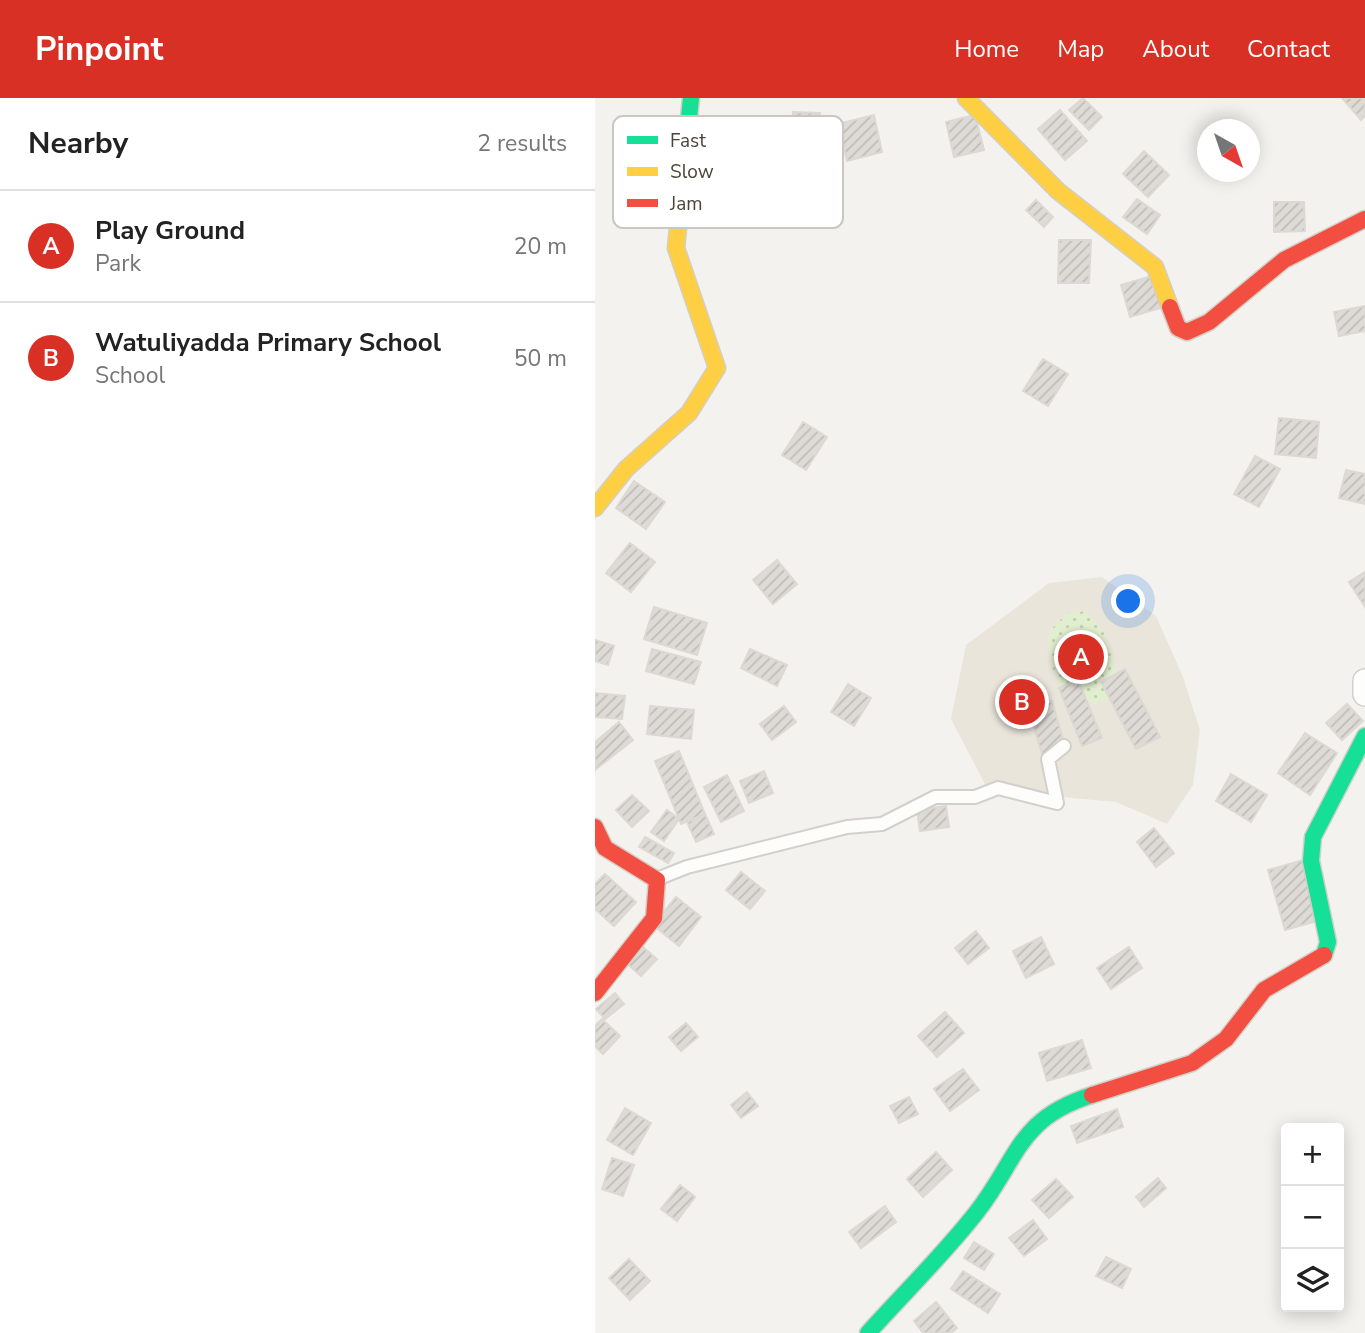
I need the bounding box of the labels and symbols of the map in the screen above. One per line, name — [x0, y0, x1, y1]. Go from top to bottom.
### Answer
legend — [613, 116, 843, 228]
north arrow — [1197, 119, 1260, 182]
text: Fast — [670, 128, 706, 154]
text: Slow — [670, 159, 714, 185]
text: Jam — [669, 191, 703, 217]
your location — [1111, 584, 1145, 618]
pin: A — [1058, 631, 1104, 683]
pin: B — [999, 676, 1045, 728]

